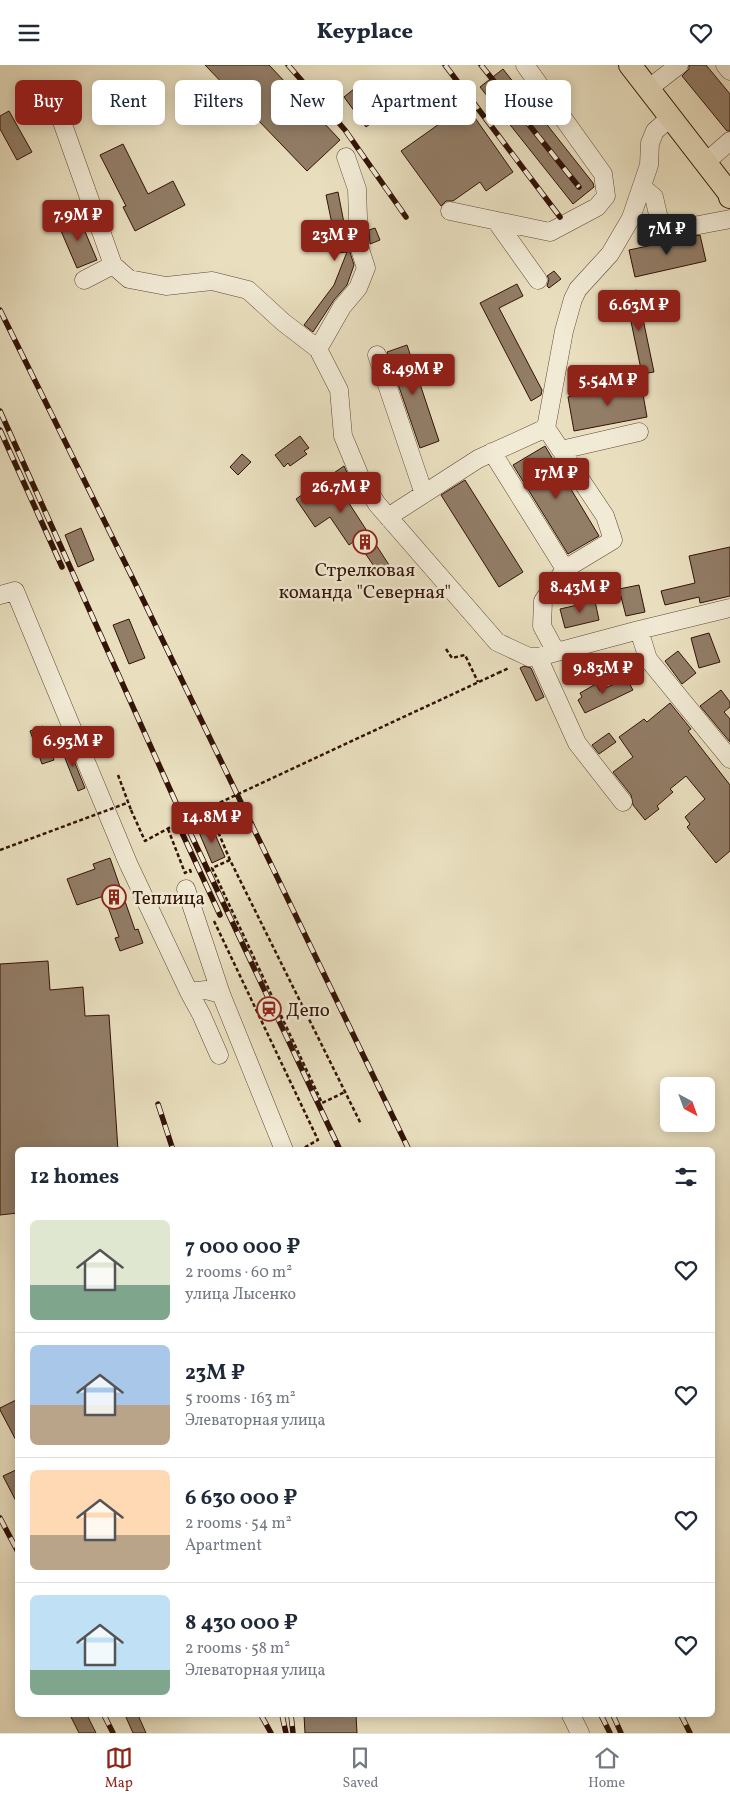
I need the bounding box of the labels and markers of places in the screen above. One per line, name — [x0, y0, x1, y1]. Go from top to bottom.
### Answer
pin: 7.9M ₽ — [37, 199, 119, 242]
pin: 7M ₽ — [637, 213, 697, 256]
pin: 23M ₽ — [300, 219, 370, 262]
pin: 6.63M ₽ — [593, 289, 685, 332]
pin: 8.49M ₽ — [367, 353, 459, 396]
pin: 5.54M ₽ — [562, 365, 654, 407]
pin: 17M ₽ — [521, 457, 591, 500]
pin: 26.7M ₽ — [295, 471, 387, 514]
building icon: Стрелковая команда "Северная" — [352, 529, 378, 555]
place label: Стрелковая команда "Северная" — [279, 558, 451, 606]
pin: 8.43M ₽ — [534, 571, 626, 614]
pin: 9.83M ₽ — [557, 653, 649, 695]
pin: 6.93M ₽ — [27, 725, 119, 768]
pin: 14.8M ₽ — [166, 801, 258, 844]
building icon: Теплица — [101, 884, 127, 910]
place label: Теплица — [132, 886, 205, 912]
station icon: Депо — [256, 996, 282, 1022]
place label: Депо — [286, 998, 330, 1024]

